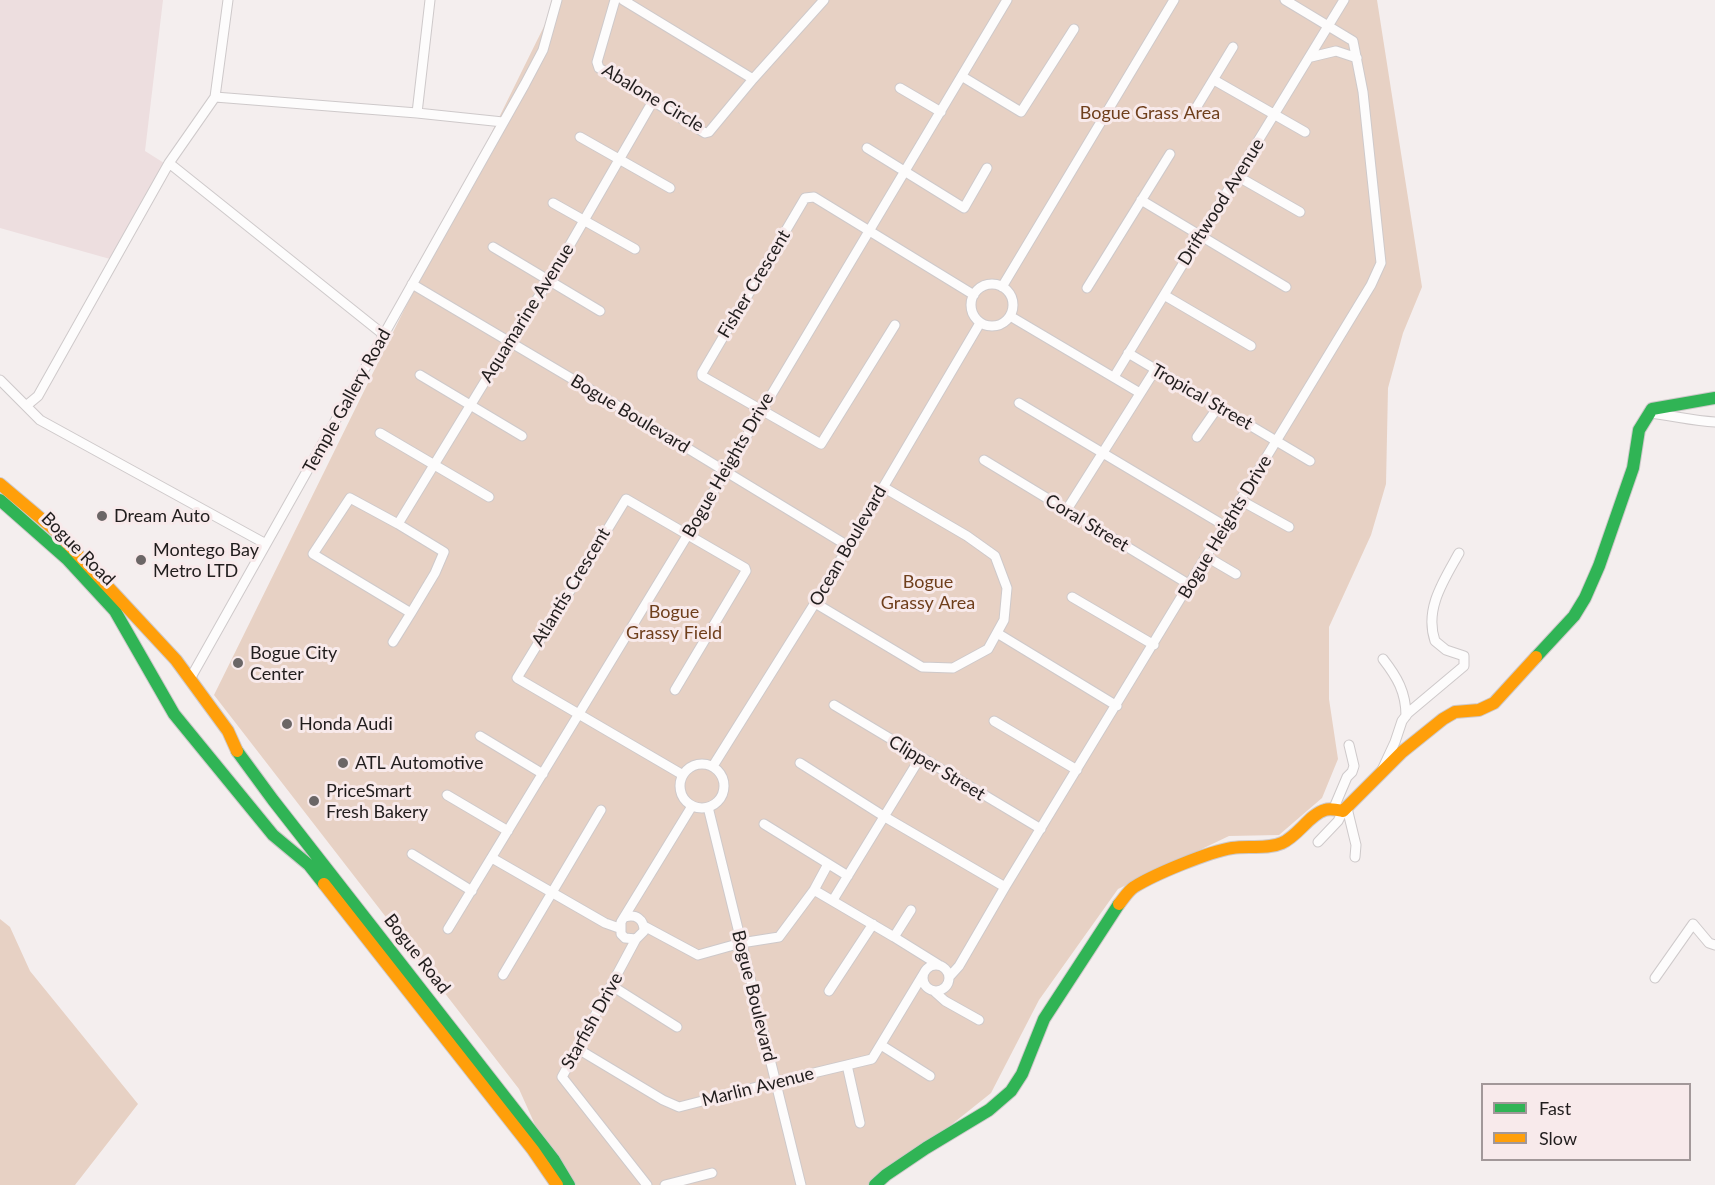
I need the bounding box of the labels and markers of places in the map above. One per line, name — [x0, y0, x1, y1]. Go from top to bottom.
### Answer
place label: Dream Auto — [114, 505, 210, 527]
marker: Dream Auto — [95, 509, 109, 523]
place label: Montego Bay Metro LTD — [153, 539, 259, 582]
marker: Montego Bay Metro LTD — [134, 553, 148, 567]
place label: Bogue City Center — [250, 642, 337, 684]
marker: Bogue City Center — [231, 656, 245, 670]
place label: Honda Audi — [299, 713, 393, 735]
marker: Honda Audi — [280, 717, 294, 731]
place label: ATL Automotive — [355, 752, 483, 774]
marker: ATL Automotive — [336, 756, 350, 770]
place label: PriceSmart Fresh Bakery — [326, 780, 428, 822]
marker: PriceSmart Fresh Bakery — [307, 794, 321, 808]

